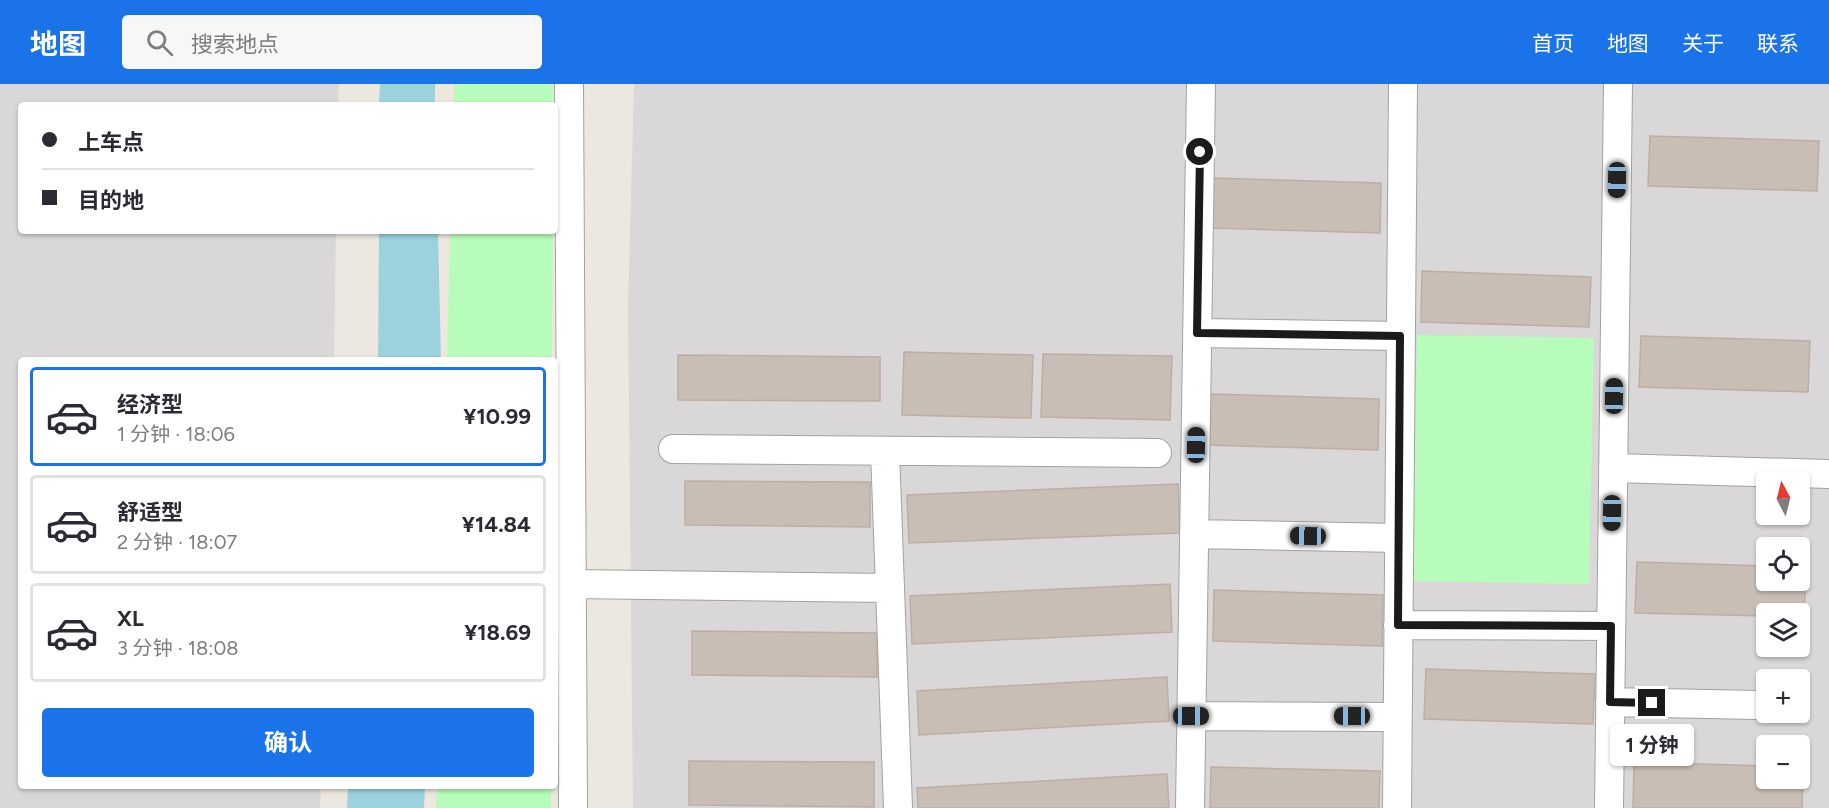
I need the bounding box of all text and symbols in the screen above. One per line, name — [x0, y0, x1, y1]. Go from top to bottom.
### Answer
search box — [122, 15, 542, 69]
icon: search — [143, 26, 176, 59]
text: 地图 — [30, 27, 86, 61]
text: 搜索地点 — [191, 31, 279, 58]
text: 首页 — [1532, 31, 1574, 56]
text: 地图 — [1607, 31, 1649, 56]
text: 关于 — [1682, 31, 1724, 56]
text: 联系 — [1757, 31, 1799, 56]
text: 上车点 — [78, 129, 144, 156]
route start — [1186, 138, 1213, 165]
car — [1608, 162, 1626, 198]
text: 目的地 — [78, 187, 144, 214]
car — [1605, 378, 1623, 414]
icon: car — [45, 390, 99, 444]
text: 经济型 — [117, 391, 183, 418]
text: ¥10.99 — [463, 403, 531, 430]
text: 1 分钟 · 18:06 — [117, 422, 235, 446]
car — [1187, 427, 1205, 463]
north arrow — [1756, 471, 1810, 525]
map controls — [1756, 471, 1810, 789]
car — [1603, 495, 1621, 531]
icon: car — [45, 498, 99, 552]
text: 舒适型 — [117, 499, 183, 526]
text: ¥14.84 — [462, 511, 531, 538]
car — [1290, 527, 1326, 545]
text: 2 分钟 · 18:07 — [117, 530, 237, 554]
button: locate — [1756, 537, 1810, 591]
button: layers — [1756, 603, 1810, 657]
text: XL — [117, 605, 144, 632]
icon: car — [45, 606, 99, 660]
text: ¥18.69 — [464, 619, 531, 646]
text: 3 分钟 · 18:08 — [117, 636, 238, 660]
button: + — [1756, 669, 1810, 723]
route end — [1638, 689, 1665, 716]
car — [1173, 707, 1209, 725]
car — [1334, 707, 1370, 725]
button: 确认 — [42, 708, 534, 777]
callout: 1 分钟 — [1610, 724, 1694, 766]
text: 1 分钟 — [1625, 733, 1679, 757]
button: − — [1756, 735, 1810, 789]

